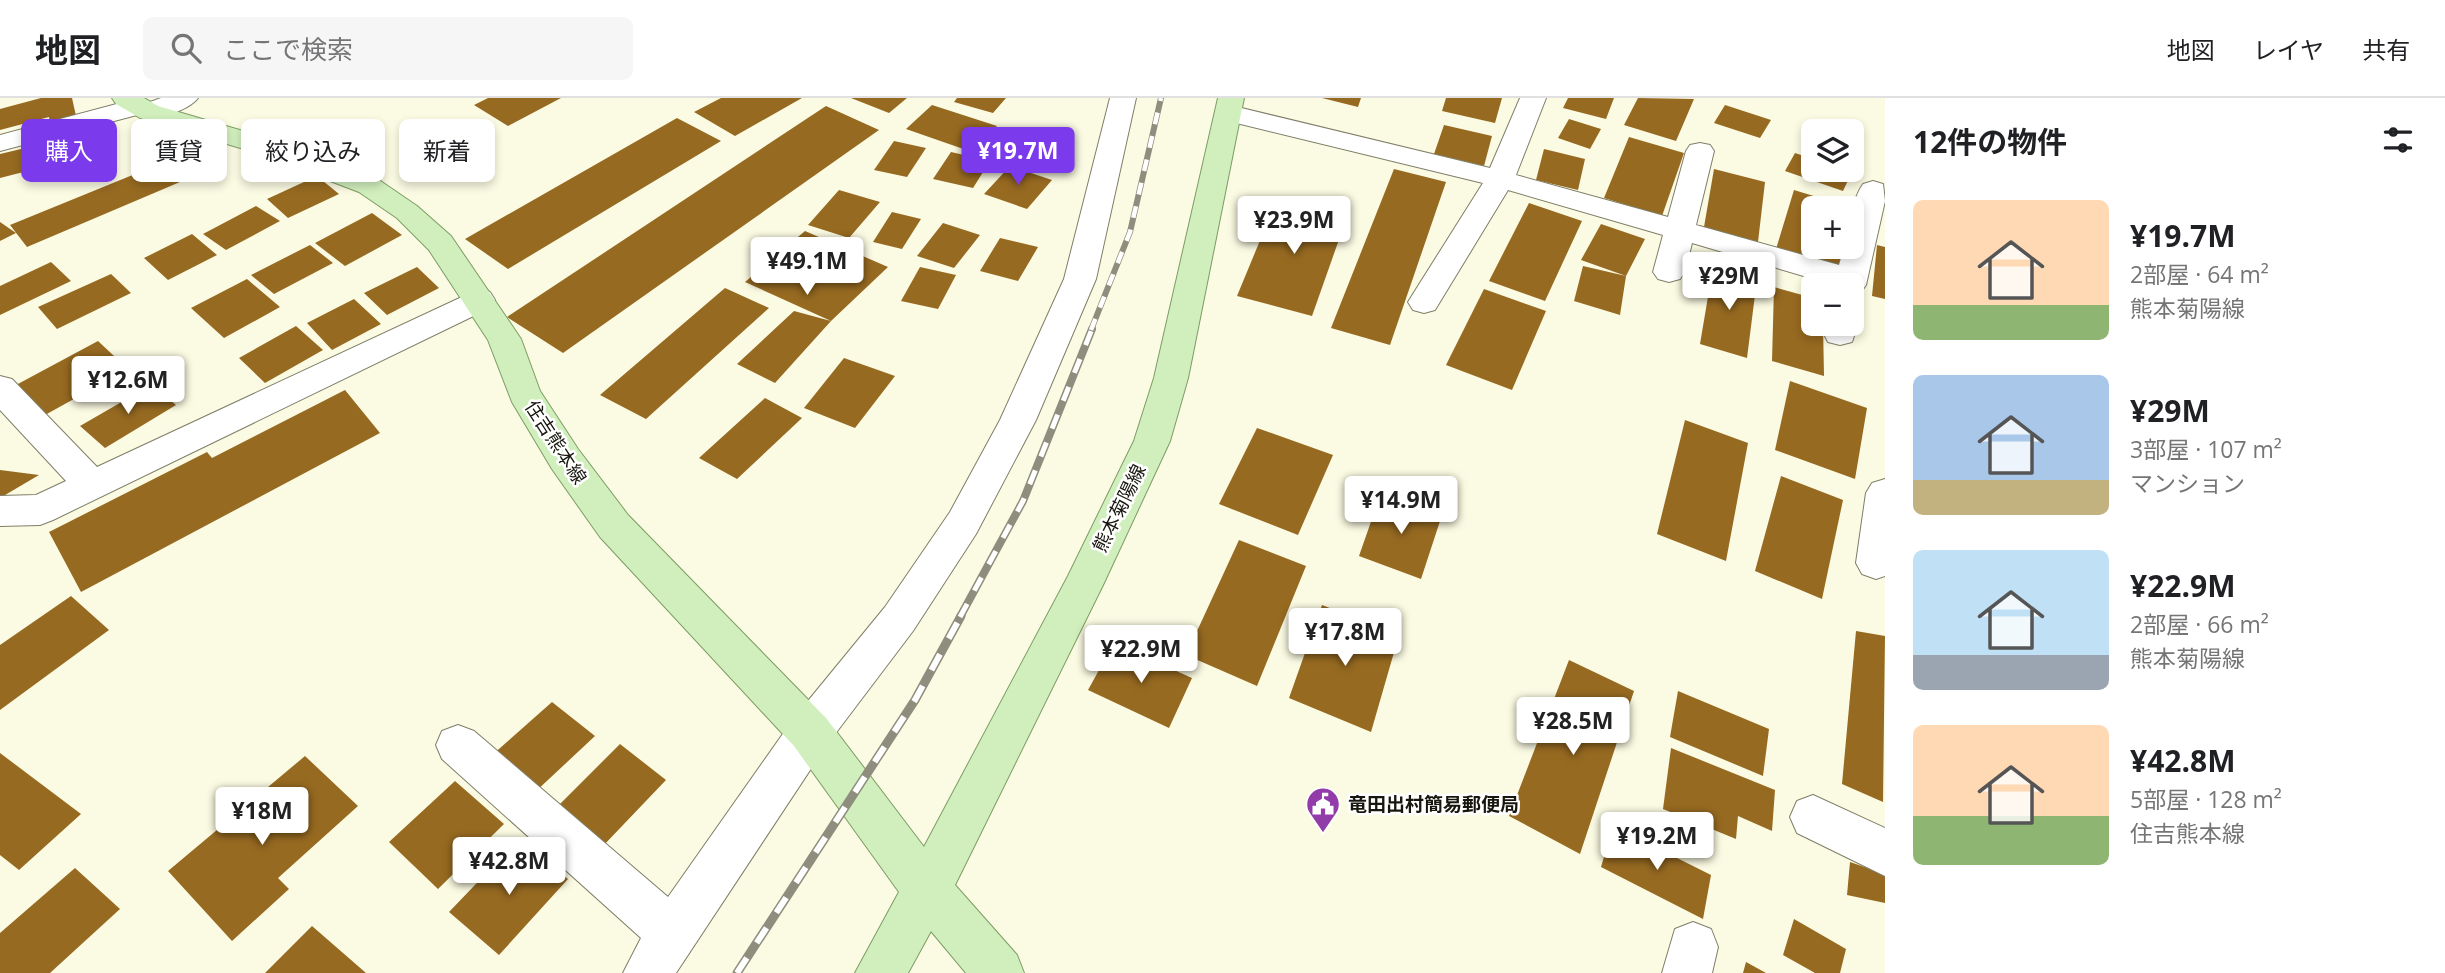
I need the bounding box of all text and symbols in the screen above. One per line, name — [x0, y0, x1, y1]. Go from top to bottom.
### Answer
search box — [143, 17, 633, 80]
text: 地図 — [35, 27, 101, 72]
icon: search — [167, 29, 205, 67]
text: ここで検索 — [223, 31, 353, 67]
text: 地図 — [2167, 33, 2215, 66]
text: レイヤ — [2253, 33, 2324, 66]
text: 共有 — [2362, 33, 2410, 66]
chip: 購入 — [21, 119, 117, 182]
chip: 賃貸 — [131, 119, 227, 182]
chip: 絞り込み — [241, 119, 385, 182]
chip: 新着 — [399, 119, 495, 182]
map controls — [1801, 119, 1864, 336]
button: layers — [1801, 119, 1864, 182]
text: 12件の物件 — [1913, 121, 2067, 162]
icon: filters — [2379, 121, 2417, 159]
pin: ¥19.7M — [961, 127, 1075, 187]
text: ¥19.7M — [978, 134, 1058, 166]
button: + — [1801, 196, 1864, 259]
pin: ¥23.9M — [1237, 197, 1351, 256]
text: ¥23.9M — [1254, 203, 1334, 235]
text: ¥19.7M — [2130, 215, 2235, 256]
icon: home — [1969, 228, 2053, 312]
pin: ¥49.1M — [750, 238, 864, 297]
text: ¥49.1M — [767, 244, 847, 276]
pin: ¥29M — [1688, 252, 1770, 312]
text: 2部屋 · 64 m² — [2130, 258, 2269, 290]
text: ¥29M — [1698, 259, 1760, 291]
button: − — [1801, 273, 1864, 336]
text: 熊本菊陽線 — [2130, 292, 2245, 324]
pin: ¥12.6M — [71, 356, 185, 416]
text: ¥12.6M — [88, 363, 168, 395]
text: ¥29M — [2130, 390, 2210, 431]
street label: 住吉熊本線 — [519, 395, 593, 489]
icon: home — [1969, 403, 2053, 487]
text: 3部屋 · 107 m² — [2130, 433, 2282, 465]
street label: 熊本菊陽線 — [1086, 460, 1152, 556]
text: マンション — [2130, 467, 2245, 499]
pin: ¥14.9M — [1344, 476, 1458, 536]
text: ¥14.9M — [1361, 483, 1441, 515]
text: ¥22.9M — [2130, 565, 2235, 606]
icon: home — [1969, 578, 2053, 662]
pin: ¥17.8M — [1288, 608, 1402, 668]
text: 2部屋 · 66 m² — [2130, 608, 2269, 640]
text: ¥17.8M — [1305, 615, 1385, 647]
pin: ¥22.9M — [1084, 626, 1198, 685]
text: ¥22.9M — [1101, 632, 1181, 664]
text: 熊本菊陽線 — [2130, 642, 2245, 674]
pin: ¥28.5M — [1516, 698, 1630, 757]
text: ¥28.5M — [1533, 704, 1613, 736]
text: ¥42.8M — [2130, 740, 2235, 781]
icon: home — [1969, 753, 2053, 837]
text: 5部屋 · 128 m² — [2130, 783, 2282, 815]
public building icon: 竜田出村簡易郵便局 — [1304, 785, 1342, 834]
pin: ¥18M — [221, 788, 303, 847]
place label: 竜田出村簡易郵便局 — [1348, 791, 1519, 817]
text: ¥18M — [231, 794, 293, 826]
pin: ¥19.2M — [1600, 812, 1714, 872]
text: 住吉熊本線 — [2130, 817, 2245, 849]
text: ¥19.2M — [1617, 819, 1697, 851]
pin: ¥42.8M — [452, 838, 566, 897]
text: ¥42.8M — [469, 844, 549, 876]

